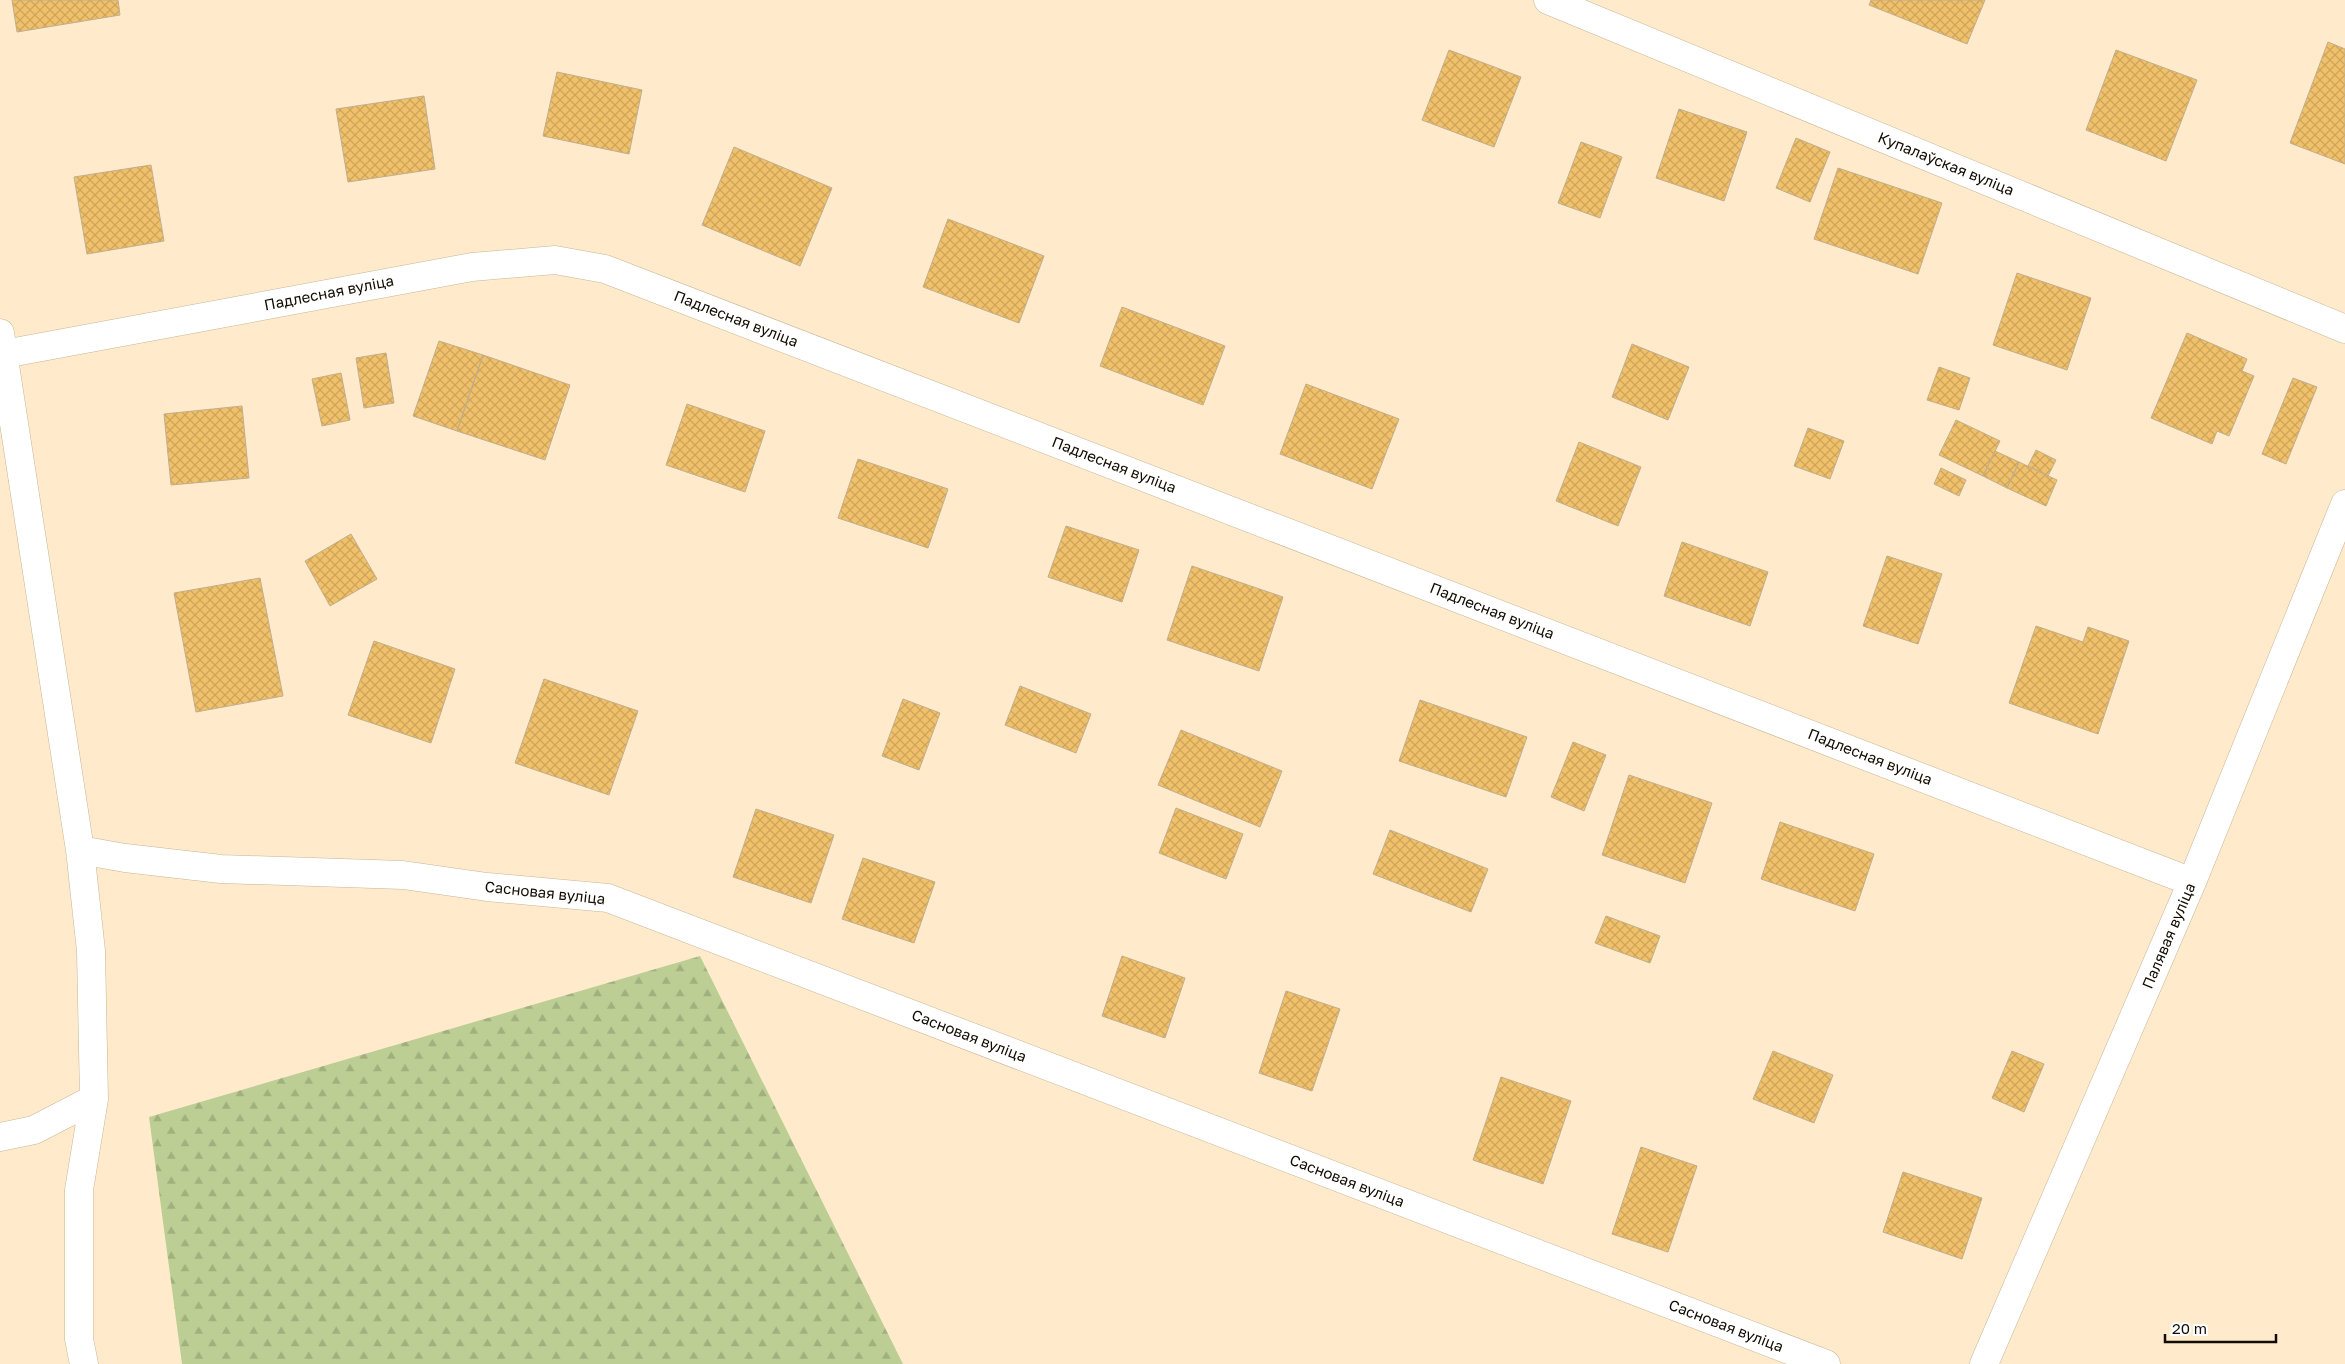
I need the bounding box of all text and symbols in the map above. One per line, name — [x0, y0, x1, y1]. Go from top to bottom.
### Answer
street label: Купалаўская вуліца — [1876, 128, 2017, 199]
street label: Падлесная вуліца — [262, 271, 395, 313]
street label: Падлесная вуліца — [672, 286, 801, 350]
street label: Падлесная вуліца — [1050, 432, 1179, 496]
street label: Падлесная вуліца — [1428, 578, 1557, 642]
street label: Падлесная вуліца — [1806, 724, 1935, 788]
street label: Сасновая вуліца — [484, 877, 606, 907]
street label: Палявая вуліца — [2138, 880, 2198, 991]
street label: Сасновая вуліца — [910, 1005, 1029, 1065]
street label: Сасновая вуліца — [1288, 1150, 1407, 1210]
street label: Сасновая вуліца — [1667, 1295, 1786, 1355]
scale bar — [2165, 1312, 2276, 1344]
text: 20 m — [2172, 1319, 2207, 1337]

